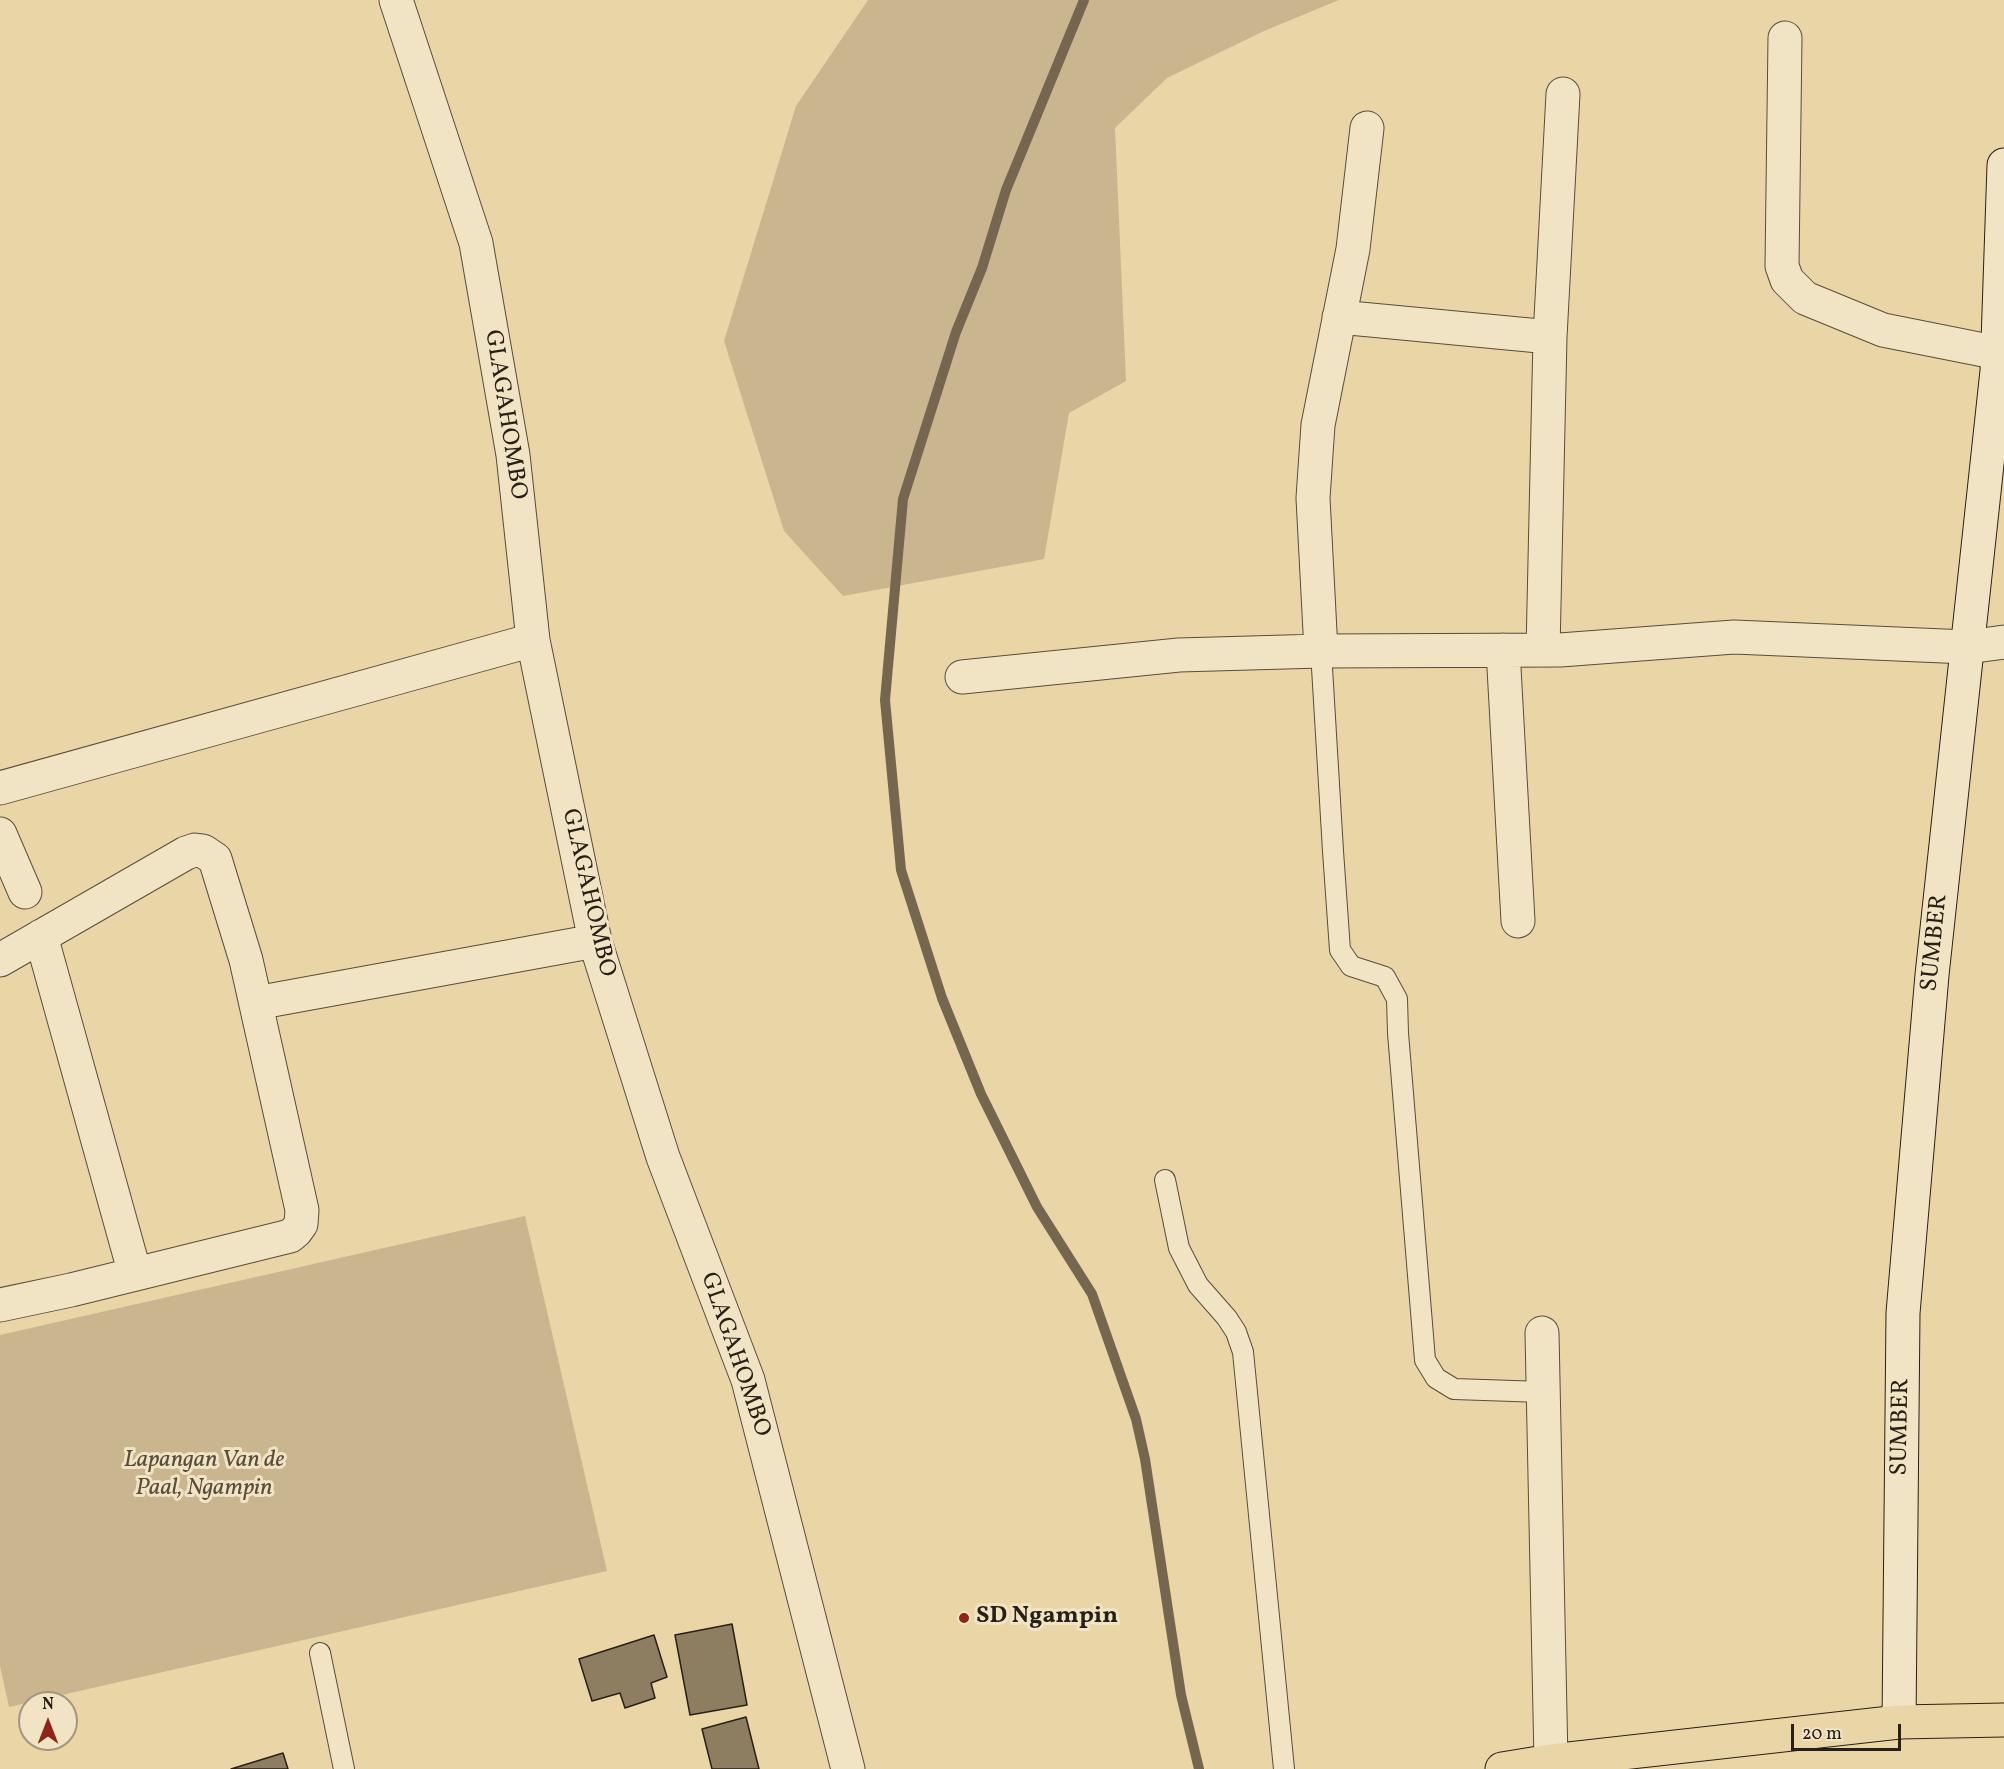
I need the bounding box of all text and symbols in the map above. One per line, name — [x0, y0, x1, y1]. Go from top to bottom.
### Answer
street label: GLAGAHOMBO — [476, 328, 532, 502]
street label: GLAGAHOMBO — [554, 806, 620, 980]
street label: SUMBER — [1917, 893, 1955, 993]
street label: GLAGAHOMBO — [692, 1269, 776, 1441]
street label: SUMBER — [1887, 1378, 1917, 1476]
park label: Lapangan Van de Paal, Ngampin — [124, 1448, 284, 1504]
place label: SD Ngampin — [976, 1604, 1118, 1632]
marker: SD Ngampin — [957, 1611, 971, 1625]
north arrow — [18, 1691, 78, 1751]
text: N — [42, 1694, 54, 1716]
scale bar — [1794, 1712, 1904, 1750]
text: 20 m — [1802, 1722, 1842, 1747]

